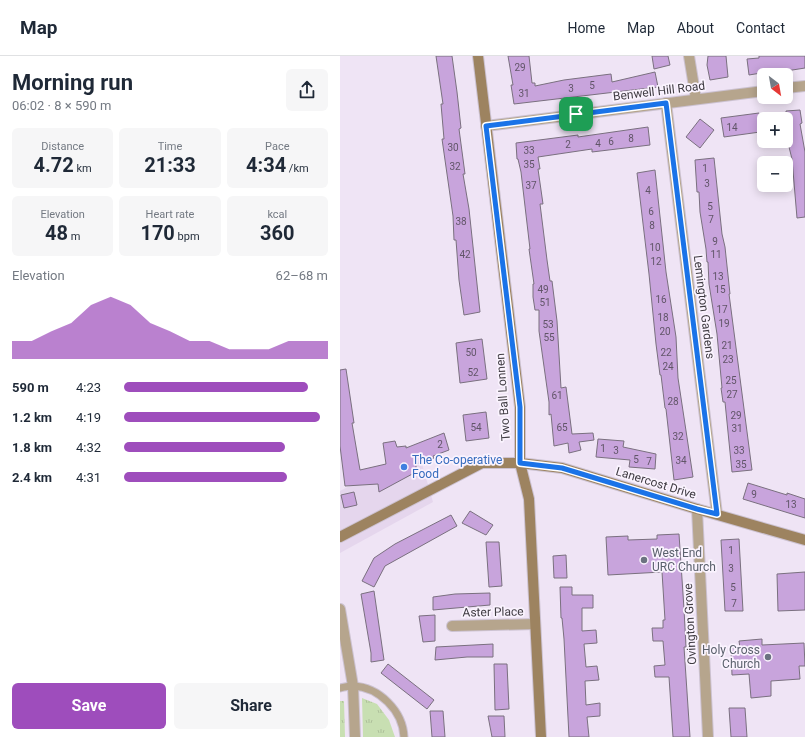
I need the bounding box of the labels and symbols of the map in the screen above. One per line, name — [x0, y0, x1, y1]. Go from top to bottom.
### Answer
house number: 29 — [514, 62, 526, 73]
north arrow — [757, 68, 793, 104]
street label: Benwell Hill Road — [612, 78, 706, 104]
house number: 5 — [589, 80, 595, 91]
house number: 3 — [568, 83, 574, 94]
house number: 31 — [518, 88, 530, 99]
pin — [559, 97, 593, 131]
house number: 14 — [726, 122, 738, 133]
house number: 8 — [628, 133, 634, 144]
house number: 6 — [608, 136, 614, 147]
house number: 4 — [595, 138, 601, 149]
house number: 2 — [565, 139, 571, 150]
house number: 30 — [447, 142, 459, 153]
house number: 33 — [523, 145, 535, 156]
house number: 35 — [523, 159, 535, 170]
house number: 32 — [449, 161, 461, 172]
house number: 1 — [702, 163, 708, 174]
house number: 3 — [704, 178, 710, 189]
house number: 37 — [525, 180, 537, 191]
house number: 4 — [645, 185, 651, 196]
house number: 5 — [707, 201, 713, 212]
house number: 6 — [648, 206, 654, 217]
house number: 7 — [708, 214, 714, 225]
house number: 38 — [455, 216, 467, 227]
house number: 8 — [649, 220, 655, 231]
house number: 9 — [712, 236, 718, 247]
house number: 10 — [649, 242, 661, 253]
house number: 42 — [459, 249, 471, 260]
house number: 11 — [710, 249, 722, 260]
street label: Lemington Gardens — [691, 254, 717, 360]
house number: 12 — [650, 256, 662, 267]
house number: 13 — [712, 271, 724, 282]
house number: 49 — [537, 284, 549, 295]
house number: 15 — [714, 284, 726, 295]
house number: 16 — [655, 294, 667, 305]
house number: 51 — [539, 297, 551, 308]
house number: 17 — [716, 304, 728, 315]
house number: 18 — [657, 312, 669, 323]
house number: 19 — [718, 318, 730, 329]
house number: 53 — [542, 319, 554, 330]
house number: 20 — [659, 326, 671, 337]
house number: 55 — [543, 332, 555, 343]
house number: 21 — [721, 340, 733, 351]
house number: 50 — [465, 347, 477, 358]
house number: 22 — [660, 347, 672, 358]
street label: Two Ball Lonnen — [493, 353, 513, 441]
house number: 23 — [722, 354, 734, 365]
house number: 24 — [662, 361, 674, 372]
house number: 52 — [467, 367, 479, 378]
house number: 25 — [725, 375, 737, 386]
house number: 27 — [726, 389, 738, 400]
house number: 61 — [551, 390, 563, 401]
house number: 28 — [667, 396, 679, 407]
house number: 29 — [730, 410, 742, 421]
house number: 54 — [470, 422, 482, 433]
house number: 65 — [556, 422, 568, 433]
house number: 31 — [731, 423, 743, 434]
house number: 32 — [672, 431, 684, 442]
house number: 2 — [437, 439, 443, 450]
house number: 1 — [600, 443, 606, 454]
house number: 3 — [613, 445, 619, 456]
house number: 33 — [733, 445, 745, 456]
place label: The Co-operative Food — [412, 453, 502, 481]
house number: 5 — [633, 454, 639, 465]
house number: 34 — [675, 455, 687, 466]
house number: 7 — [646, 456, 652, 467]
house number: 35 — [735, 459, 747, 470]
marker: The Co-operative Food — [399, 462, 409, 472]
street label: Lanercost Drive — [614, 464, 698, 502]
house number: 9 — [751, 489, 757, 500]
house number: 13 — [785, 499, 797, 510]
house number: 1 — [728, 545, 734, 556]
place label: West End URC Church — [652, 546, 716, 574]
marker: West End URC Church — [639, 555, 649, 565]
house number: 3 — [728, 563, 734, 574]
house number: 5 — [730, 582, 736, 593]
street label: Ovington Grove — [681, 583, 699, 665]
house number: 7 — [731, 598, 737, 609]
street label: Aster Place — [462, 604, 524, 620]
place label: Holy Cross Church — [702, 643, 760, 671]
marker: Holy Cross Church — [763, 652, 773, 662]

